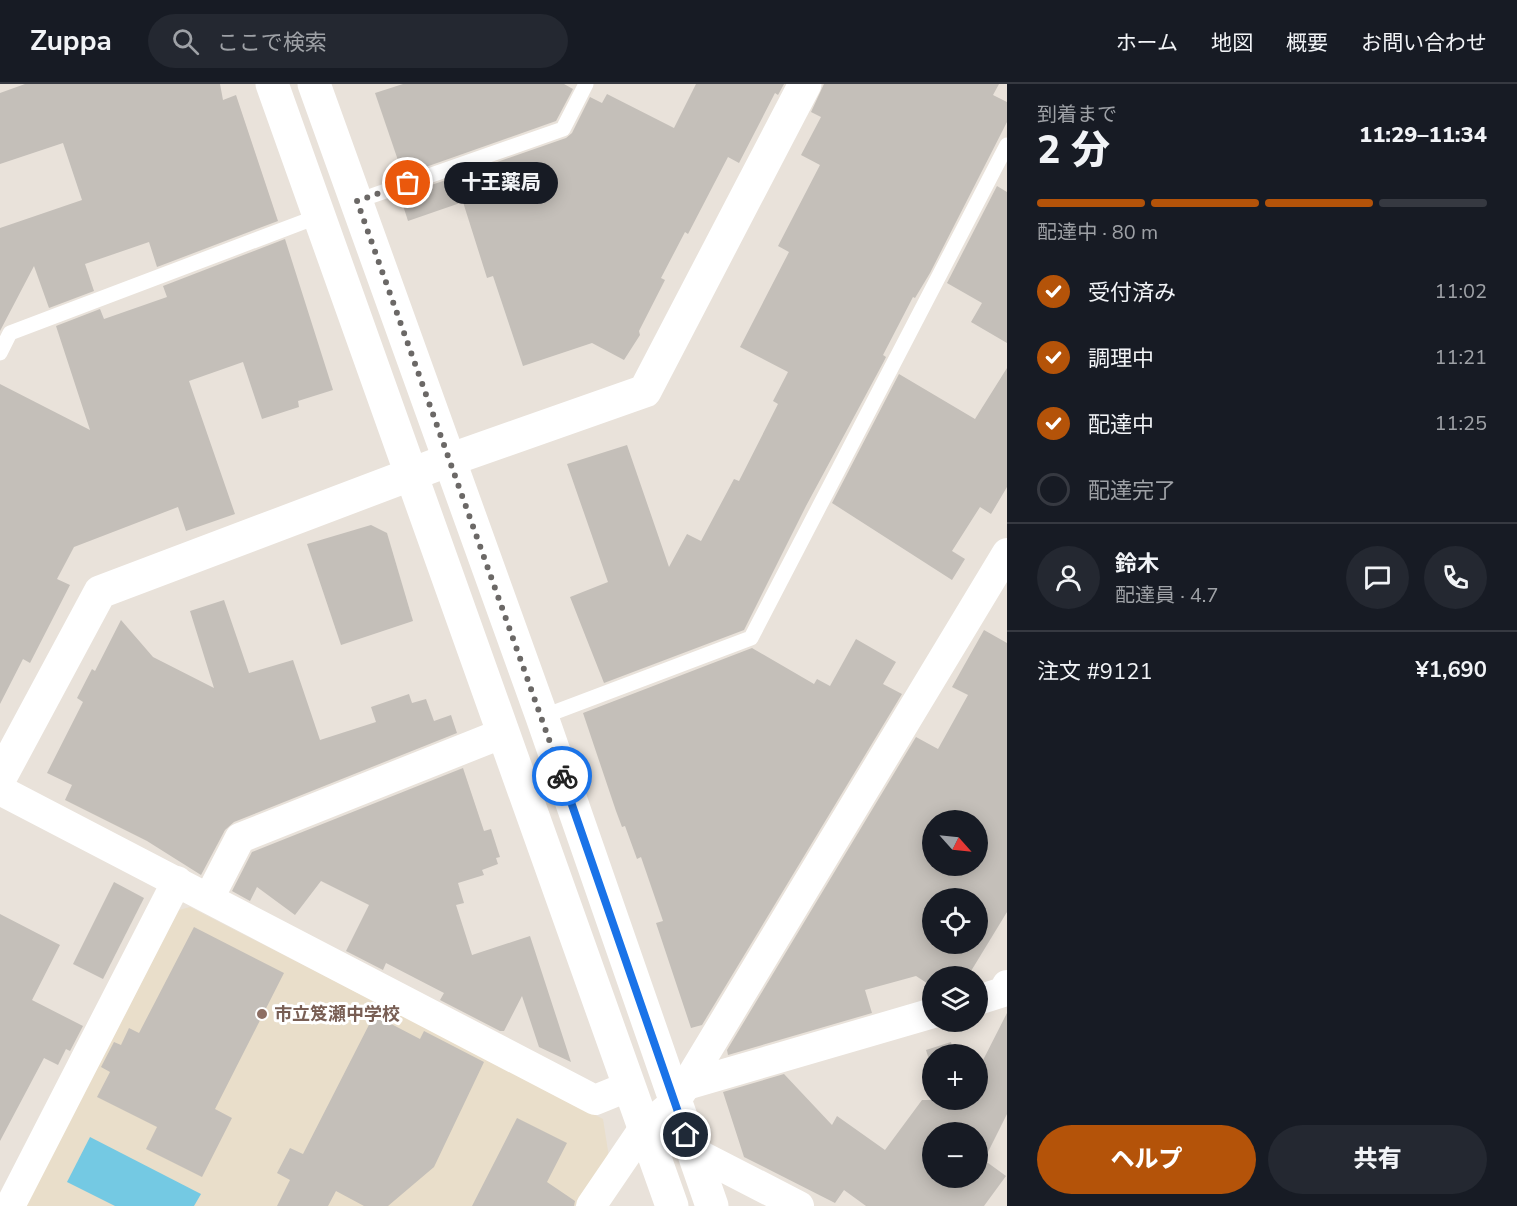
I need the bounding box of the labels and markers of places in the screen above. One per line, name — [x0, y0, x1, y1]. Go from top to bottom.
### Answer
pin — [382, 157, 433, 208]
callout: 十王薬局 — [444, 162, 558, 204]
place label: 市立笈瀬中学校 — [274, 1002, 400, 1026]
marker: 市立笈瀬中学校 — [255, 1007, 269, 1021]
pin — [660, 1109, 711, 1160]

